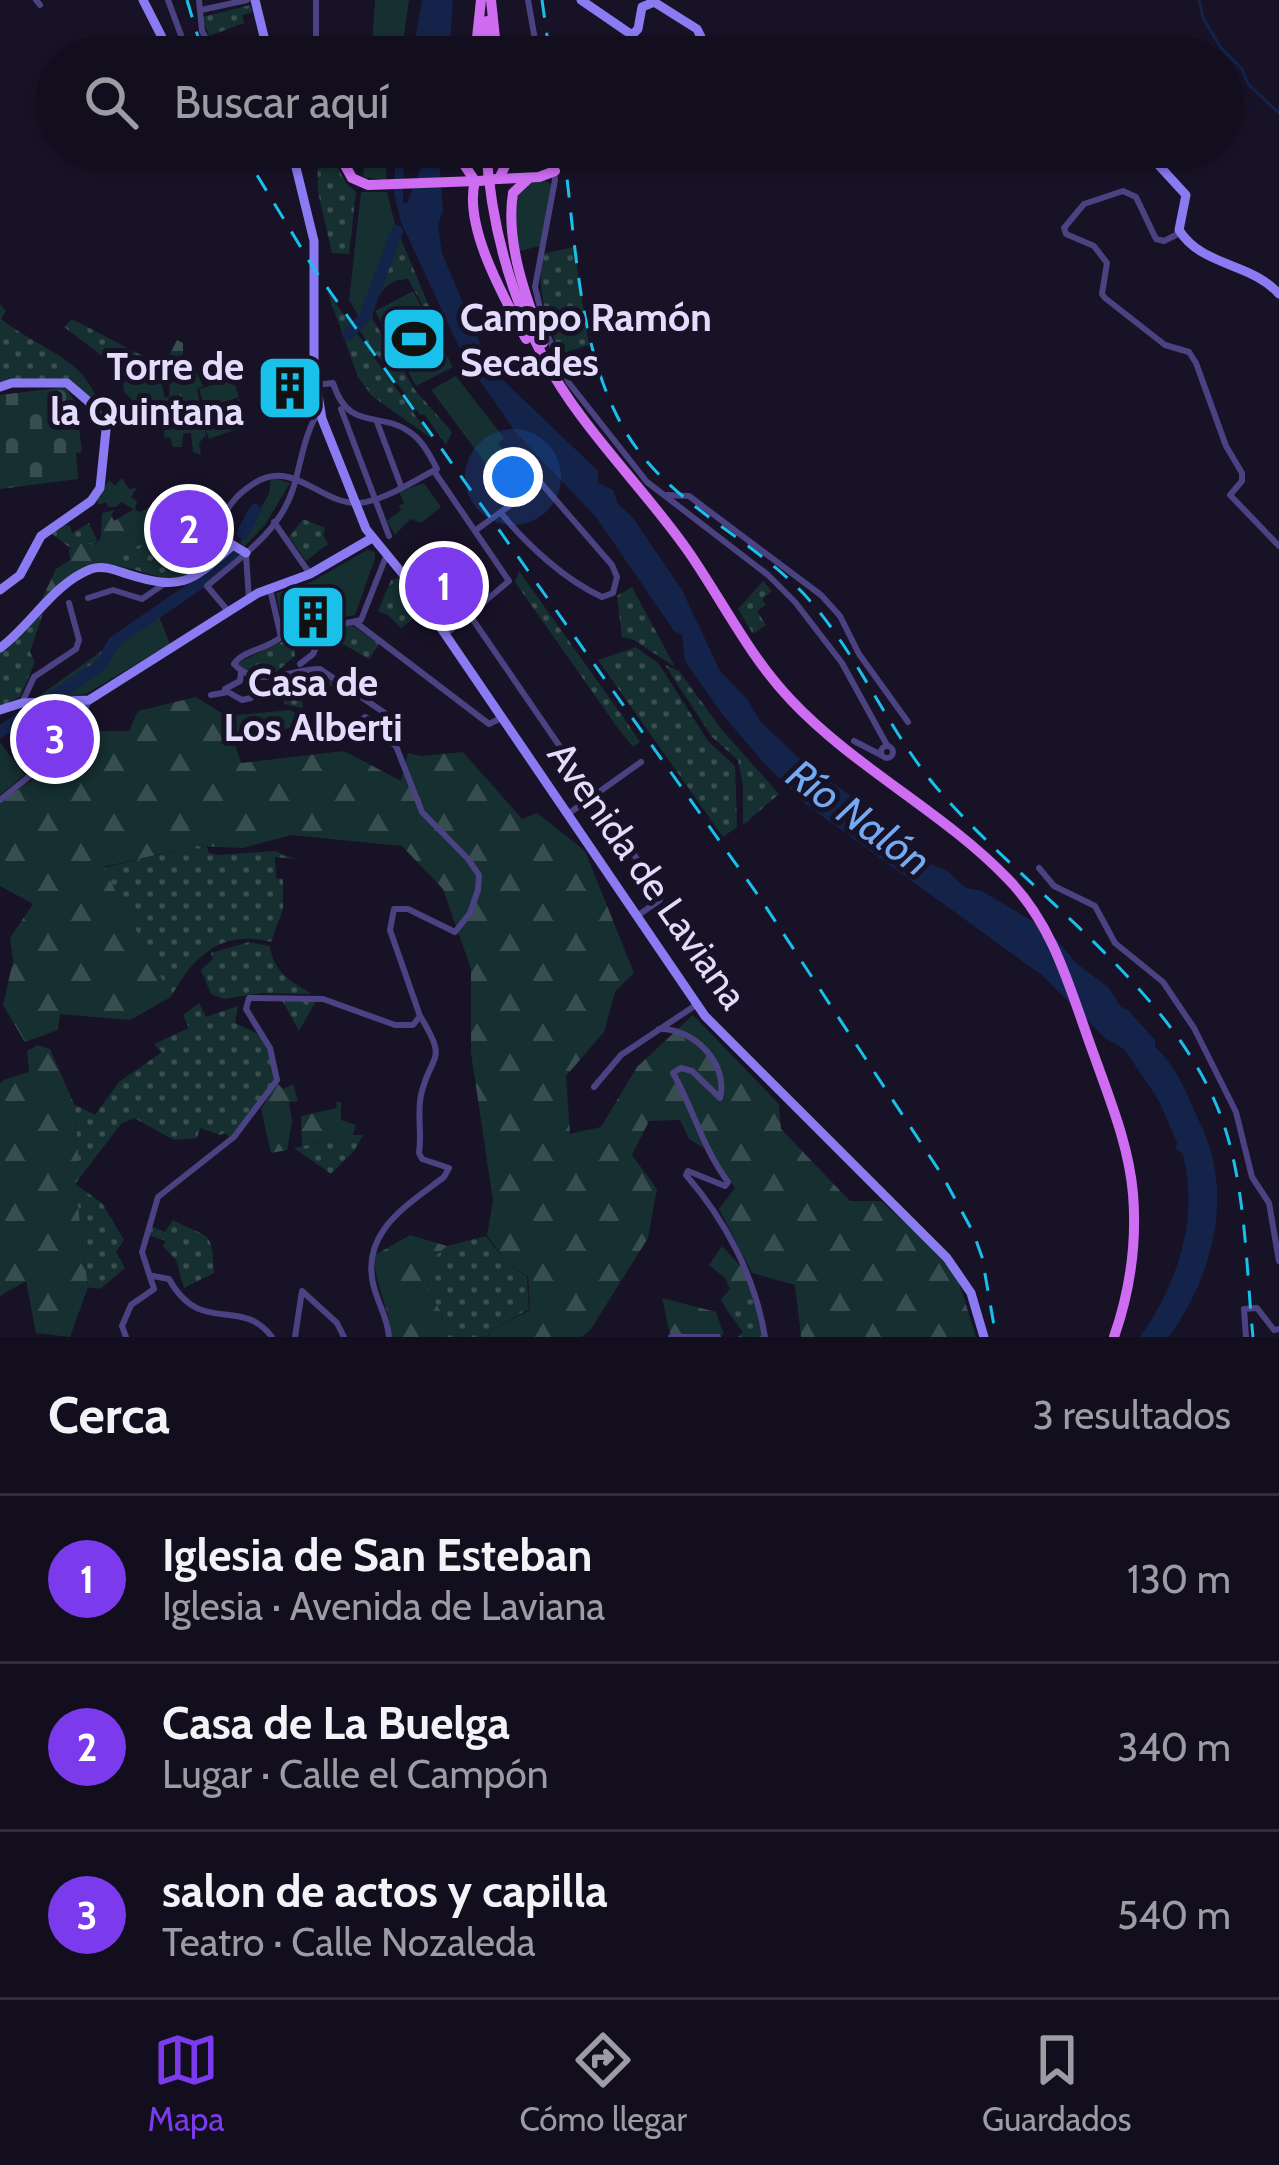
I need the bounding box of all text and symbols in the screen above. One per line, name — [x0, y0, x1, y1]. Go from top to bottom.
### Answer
search box — [36, 36, 1243, 168]
icon: search — [78, 69, 144, 135]
text: Buscar aquí — [174, 75, 389, 129]
place label: Campo Ramón Secades — [460, 293, 712, 386]
sports icon: Campo Ramón Secades — [379, 304, 449, 374]
place label: Torre de la Quintana — [50, 342, 244, 435]
building icon: Torre de la Quintana — [255, 353, 325, 423]
your location — [483, 447, 543, 507]
pin: 2 — [150, 484, 228, 574]
pin: 1 — [405, 541, 483, 631]
building icon: Casa de Los Alberti — [278, 582, 348, 652]
place label: Casa de Los Alberti — [223, 658, 403, 751]
pin: 3 — [16, 694, 94, 784]
street label: Avenida de Laviana — [538, 732, 758, 1018]
water label: Río Nalón — [777, 748, 941, 886]
text: Cerca — [48, 1384, 170, 1446]
text: 3 resultados — [1033, 1391, 1231, 1439]
text: Iglesia de San Esteban — [162, 1528, 592, 1582]
text: 1 — [80, 1555, 94, 1603]
text: 130 m — [1127, 1555, 1231, 1603]
text: Iglesia · Avenida de Laviana — [162, 1582, 605, 1630]
text: Casa de La Buelga — [162, 1696, 510, 1750]
text: 2 — [77, 1723, 97, 1771]
text: 340 m — [1117, 1723, 1231, 1771]
text: Lugar · Calle el Campón — [162, 1750, 549, 1798]
text: salon de actos y capilla — [162, 1864, 608, 1918]
text: 3 — [76, 1891, 98, 1939]
text: 540 m — [1117, 1891, 1231, 1939]
text: Teatro · Calle Nozaleda — [162, 1918, 535, 1966]
tab: Mapa — [148, 2027, 224, 2139]
tab: Cómo llegar — [519, 2027, 687, 2139]
tab: Guardados — [982, 2027, 1131, 2139]

